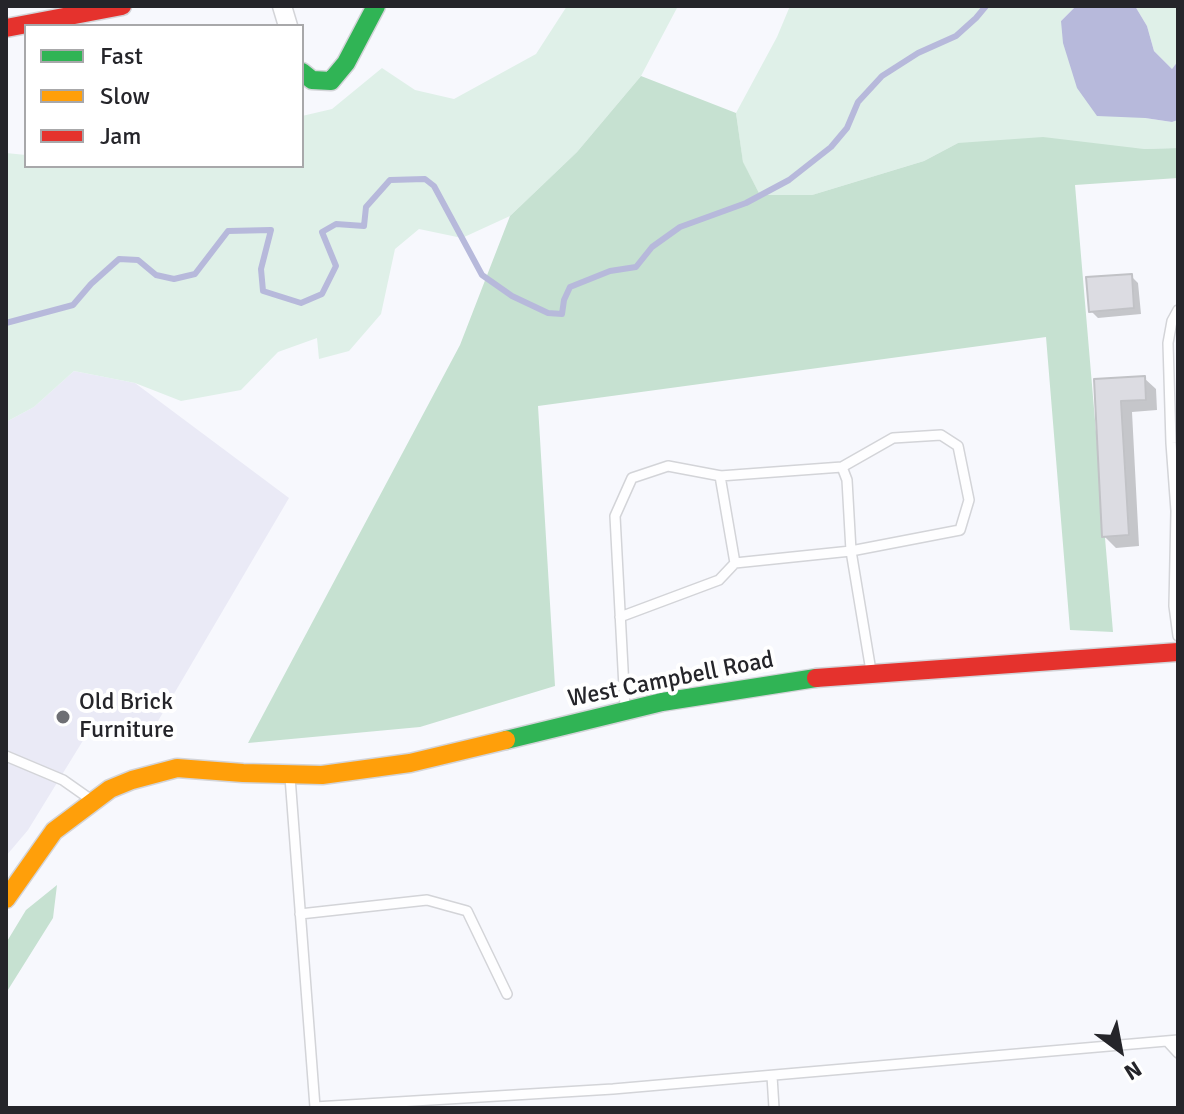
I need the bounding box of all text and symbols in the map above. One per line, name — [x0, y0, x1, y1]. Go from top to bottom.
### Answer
legend — [24, 24, 304, 168]
text: Fast — [100, 41, 143, 71]
text: Slow — [100, 81, 150, 111]
text: Jam — [100, 121, 141, 151]
street label: West Campbell Road — [566, 646, 776, 714]
place label: Old Brick Furniture — [79, 689, 174, 745]
marker: Old Brick Furniture — [54, 708, 72, 726]
north arrow — [1080, 1010, 1160, 1090]
text: N — [1119, 1055, 1147, 1086]

